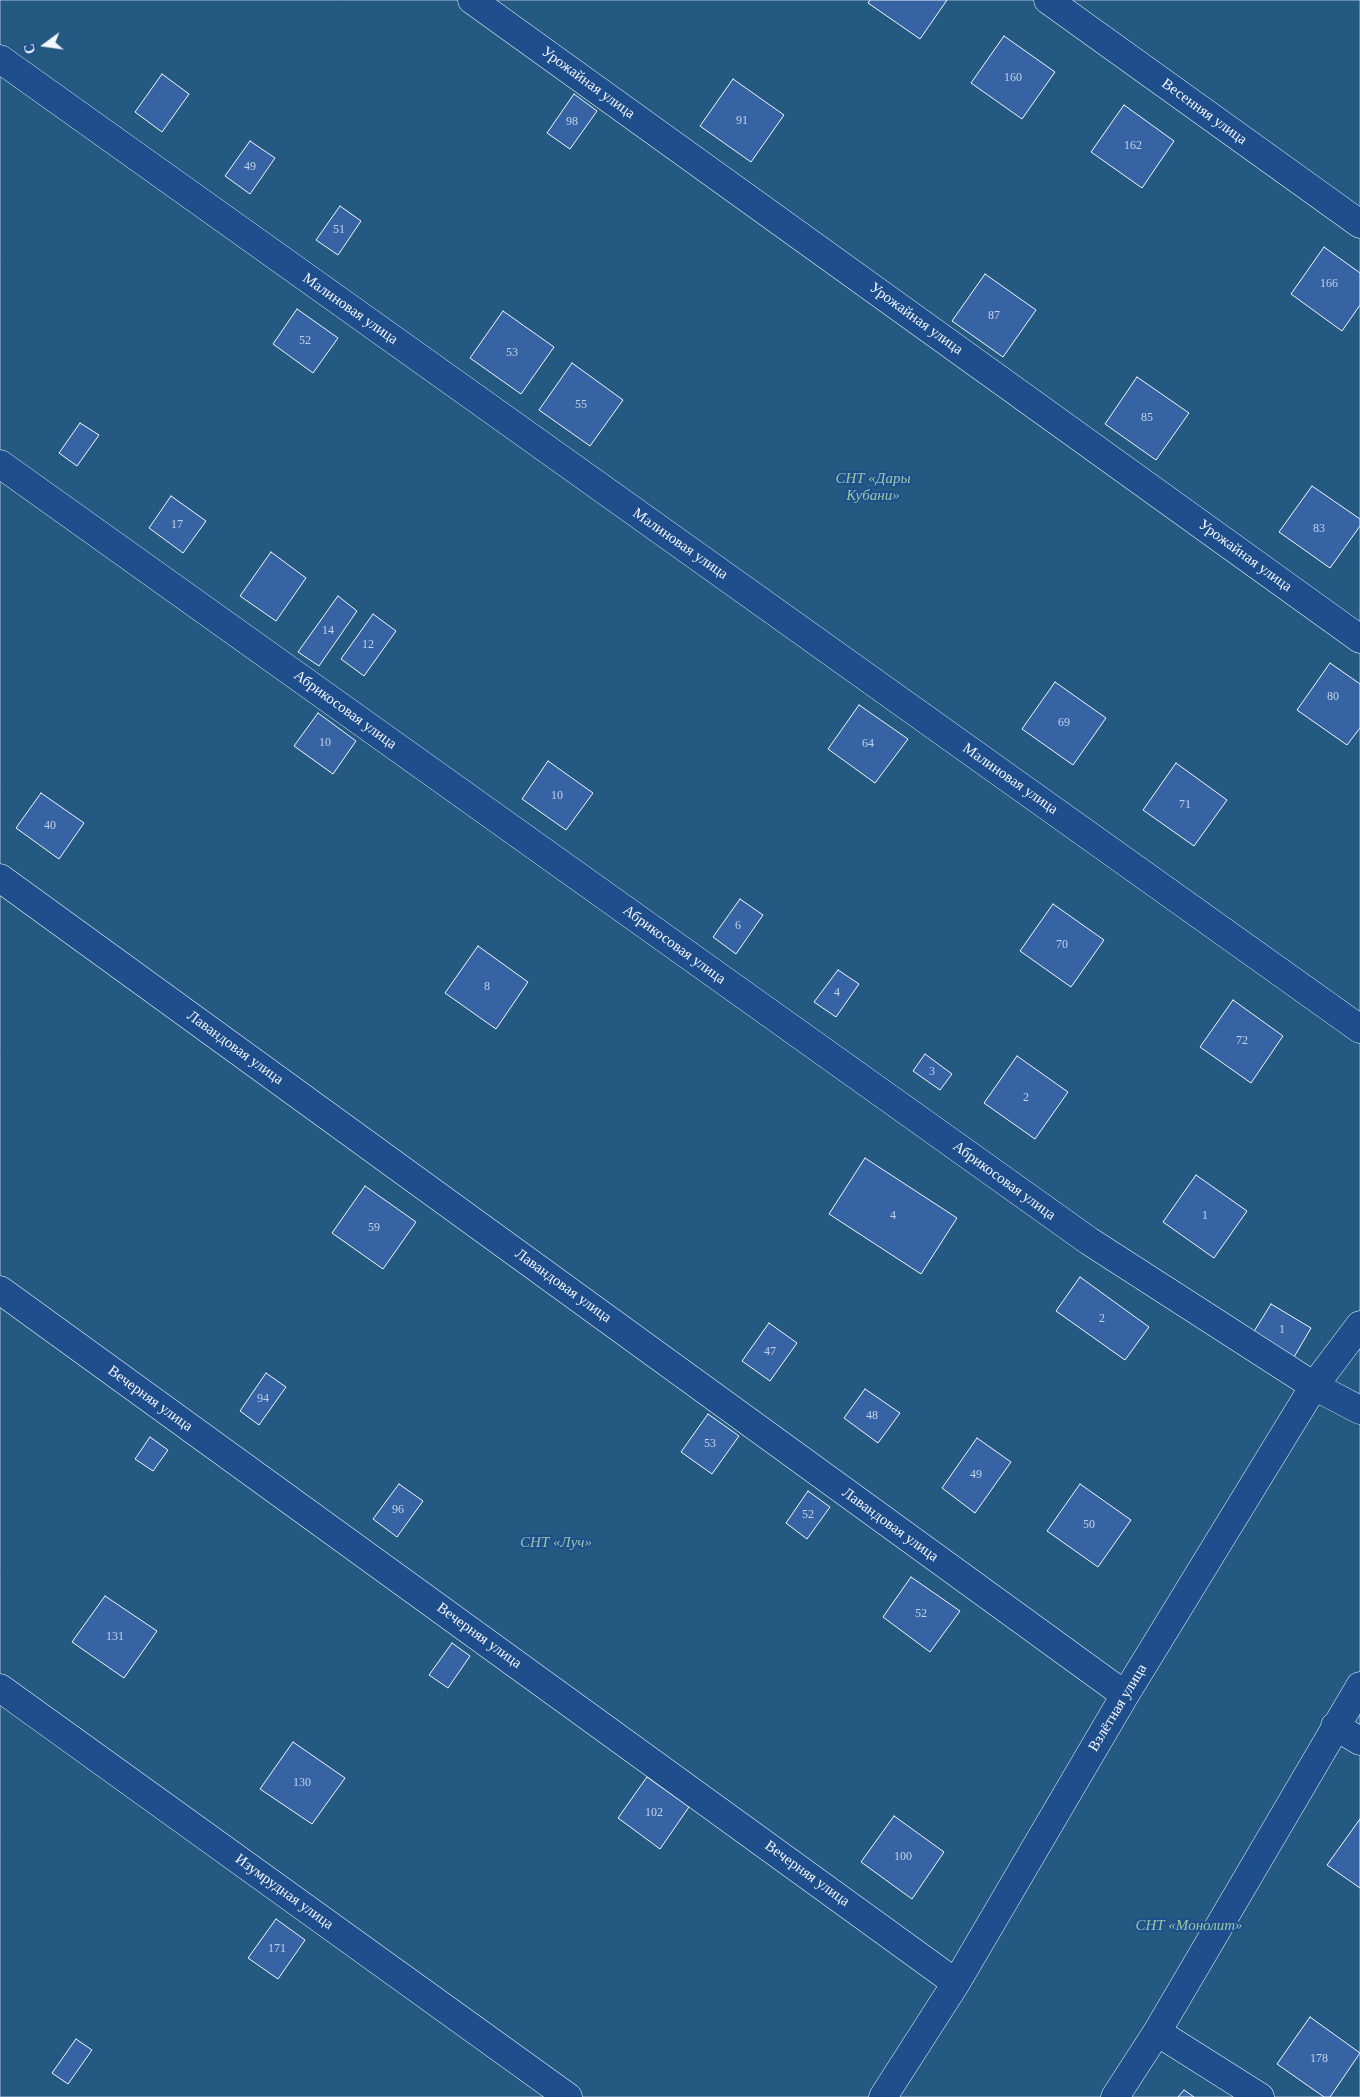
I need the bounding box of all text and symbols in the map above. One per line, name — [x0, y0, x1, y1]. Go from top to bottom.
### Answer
north arrow — [20, 20, 70, 70]
text: С — [21, 42, 38, 55]
street label: Урожайная улица — [538, 43, 638, 123]
house number: 160 — [1004, 71, 1022, 85]
street label: Весенняя улица — [1158, 75, 1250, 149]
house number: 91 — [736, 114, 748, 128]
house number: 98 — [566, 115, 578, 129]
house number: 162 — [1124, 139, 1142, 153]
house number: 49 — [244, 160, 256, 174]
house number: 51 — [333, 223, 345, 237]
street label: Малиновая улица — [299, 269, 401, 349]
house number: 166 — [1320, 277, 1338, 291]
street label: Урожайная улица — [866, 279, 966, 359]
house number: 87 — [988, 309, 1000, 323]
house number: 52 — [299, 334, 311, 348]
house number: 53 — [506, 346, 518, 360]
house number: 55 — [575, 398, 587, 412]
house number: 85 — [1141, 411, 1153, 425]
park label: СНТ «Дары Кубани» — [835, 470, 911, 505]
street label: Малиновая улица — [629, 504, 731, 584]
street label: Урожайная улица — [1195, 516, 1295, 596]
house number: 17 — [171, 518, 183, 532]
house number: 83 — [1313, 522, 1325, 536]
house number: 14 — [322, 624, 334, 638]
house number: 12 — [362, 638, 374, 652]
street label: Абрикосовая улица — [290, 667, 400, 753]
house number: 80 — [1327, 690, 1339, 704]
house number: 69 — [1058, 716, 1070, 730]
house number: 10 — [319, 736, 331, 750]
house number: 64 — [862, 737, 874, 751]
street label: Малиновая улица — [959, 739, 1061, 819]
house number: 10 — [551, 789, 563, 803]
house number: 71 — [1179, 798, 1191, 812]
house number: 40 — [44, 819, 56, 833]
street label: Абрикосовая улица — [619, 902, 729, 988]
house number: 6 — [735, 919, 741, 933]
house number: 70 — [1056, 938, 1068, 952]
house number: 8 — [484, 980, 490, 994]
house number: 4 — [834, 986, 840, 1000]
street label: Лавандовая улица — [183, 1007, 287, 1089]
house number: 72 — [1236, 1034, 1248, 1048]
house number: 3 — [929, 1065, 935, 1079]
house number: 2 — [1023, 1091, 1029, 1105]
street label: Абрикосовая улица — [949, 1138, 1059, 1224]
house number: 4 — [890, 1209, 896, 1223]
house number: 1 — [1202, 1209, 1208, 1223]
house number: 59 — [368, 1221, 380, 1235]
street label: Лавандовая улица — [511, 1245, 615, 1327]
house number: 2 — [1099, 1312, 1105, 1326]
house number: 1 — [1279, 1323, 1285, 1337]
house number: 47 — [764, 1345, 776, 1359]
street label: Вечерняя улица — [104, 1362, 196, 1436]
house number: 94 — [257, 1392, 269, 1406]
house number: 48 — [866, 1409, 878, 1423]
house number: 53 — [704, 1437, 716, 1451]
house number: 49 — [970, 1468, 982, 1482]
street label: Лавандовая улица — [838, 1484, 942, 1566]
house number: 96 — [392, 1503, 404, 1517]
house number: 52 — [802, 1508, 814, 1522]
house number: 50 — [1083, 1518, 1095, 1532]
park label: СНТ «Луч» — [520, 1534, 592, 1552]
street label: Вечерняя улица — [433, 1599, 525, 1673]
house number: 52 — [915, 1607, 927, 1621]
house number: 131 — [106, 1630, 124, 1644]
street label: Взлётная улица — [1085, 1661, 1151, 1755]
house number: 130 — [293, 1776, 311, 1790]
house number: 102 — [645, 1806, 663, 1820]
street label: Вечерняя улица — [761, 1837, 853, 1911]
street label: Изумрудная улица — [231, 1850, 337, 1934]
house number: 100 — [894, 1850, 912, 1864]
park label: СНТ «Монолит» — [1135, 1917, 1243, 1935]
house number: 171 — [268, 1942, 286, 1956]
house number: 178 — [1310, 2052, 1328, 2066]

